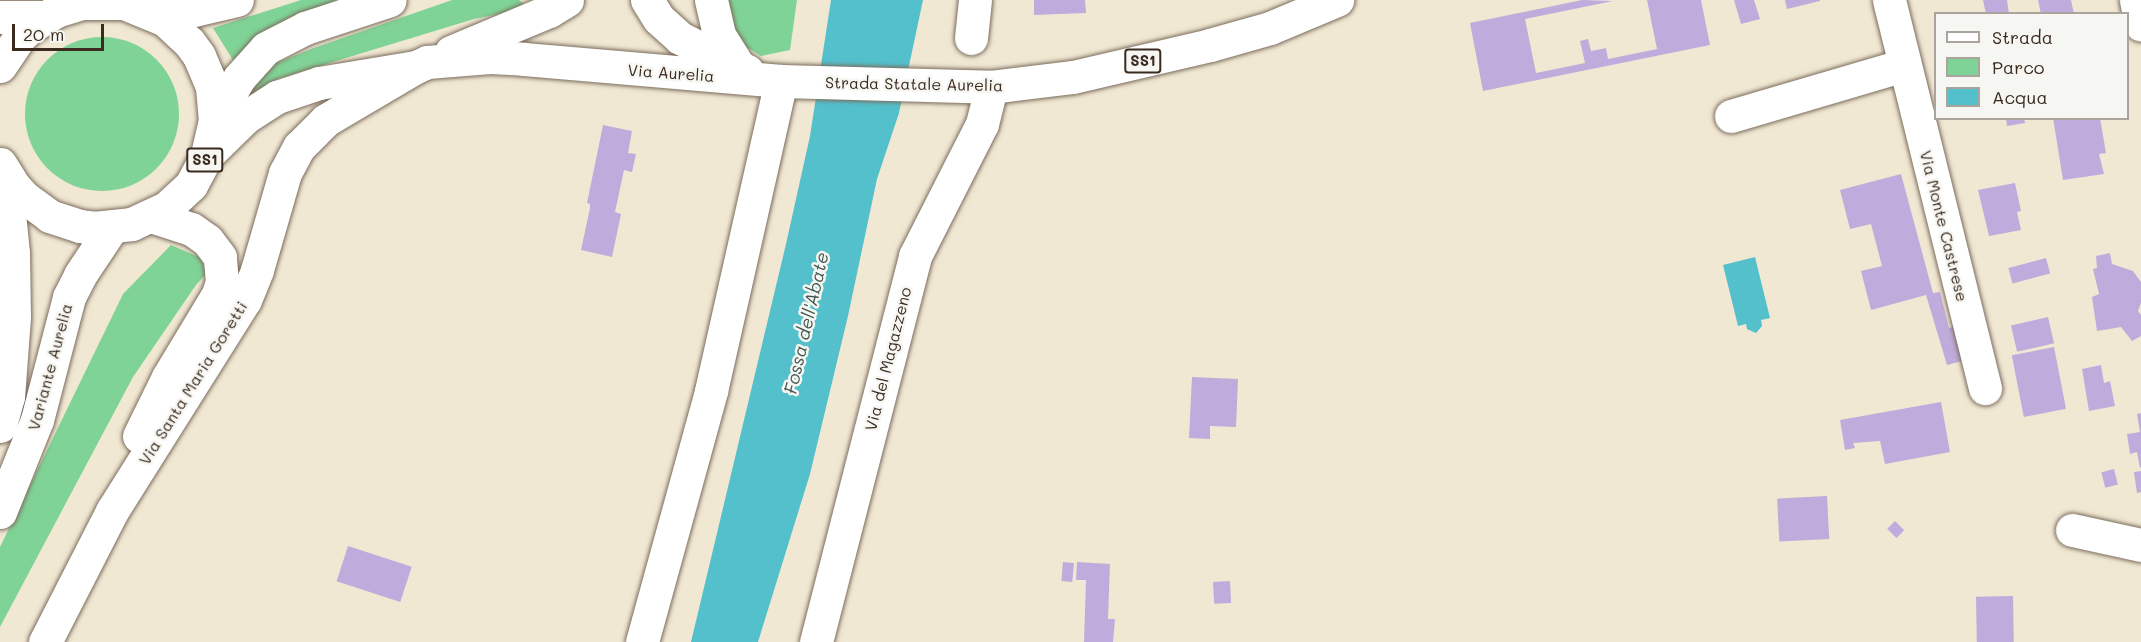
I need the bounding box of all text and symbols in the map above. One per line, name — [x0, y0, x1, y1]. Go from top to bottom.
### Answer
scale bar — [15, 12, 106, 50]
legend — [1934, 12, 2129, 120]
text: 20 m — [23, 22, 64, 46]
text: Strada — [1992, 25, 2053, 49]
road number: SS1 — [1124, 49, 1162, 73]
text: Parco — [1992, 55, 2045, 79]
street label: Via Aurelia — [627, 60, 715, 86]
street label: Strada Statale Aurelia — [825, 73, 1003, 95]
text: Acqua — [1992, 85, 2048, 109]
road number: SS1 — [186, 148, 224, 172]
street label: Via Monte Castrese — [1916, 148, 1972, 304]
water label: Fossa dell'Abate — [779, 250, 833, 396]
street label: Via del Magazzeno — [861, 285, 915, 433]
street label: Via Santa Maria Goretti — [135, 298, 251, 468]
street label: Variante Aurelia — [24, 301, 76, 433]

